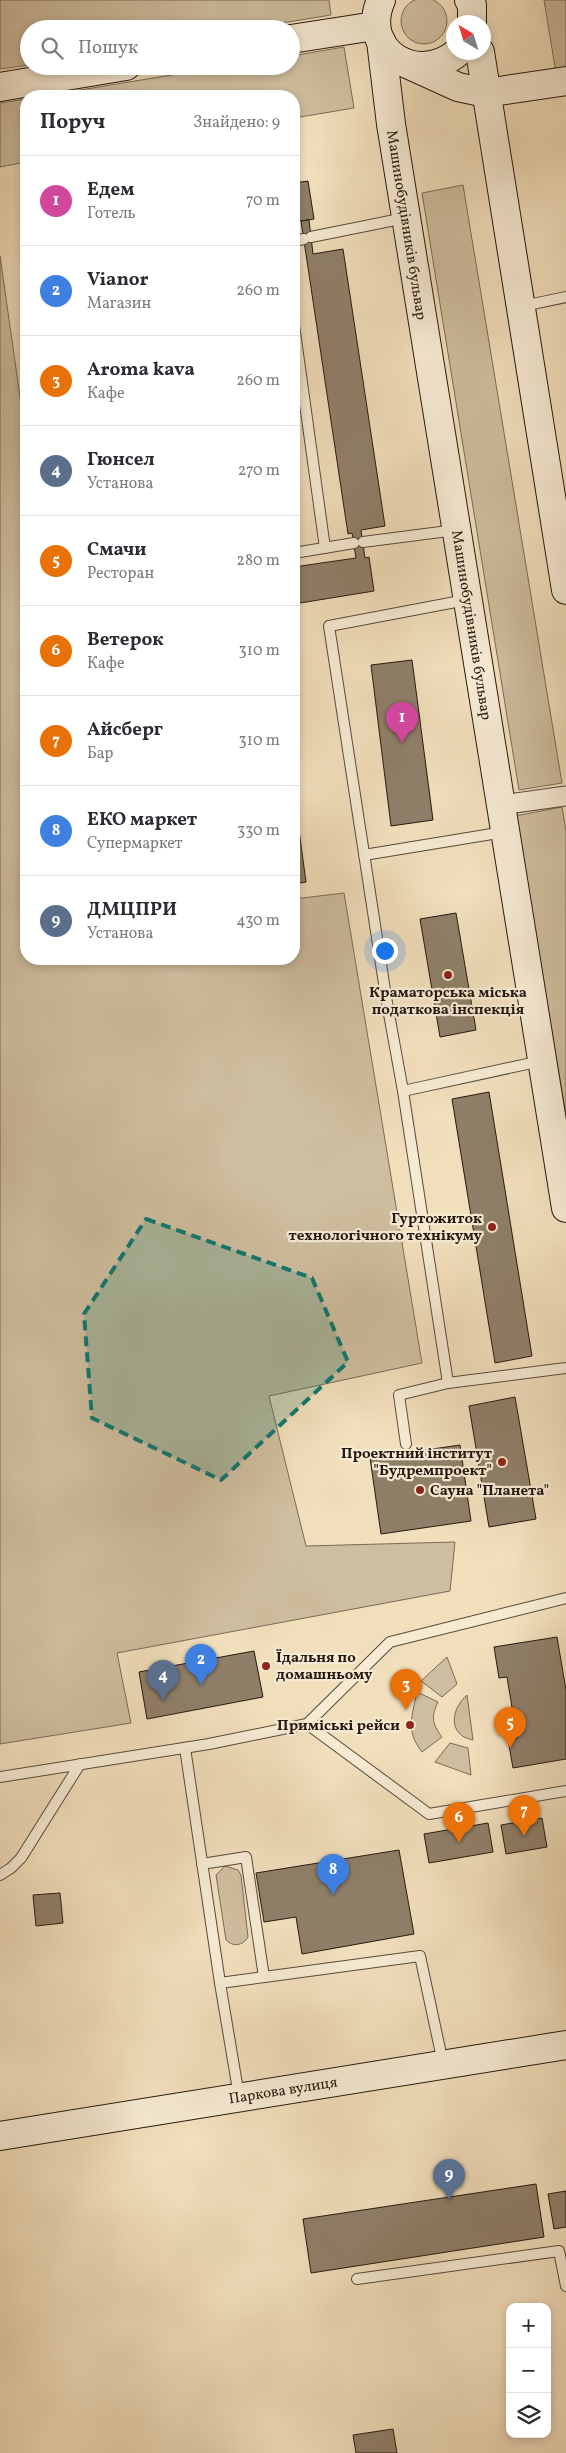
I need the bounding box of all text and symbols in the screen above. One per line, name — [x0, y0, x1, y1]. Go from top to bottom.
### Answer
north arrow — [446, 15, 491, 60]
search box — [20, 20, 300, 75]
icon: search — [38, 34, 66, 62]
text: Пошук — [78, 35, 138, 61]
text: Поруч — [40, 108, 105, 137]
text: Знайдено: 9 — [193, 112, 280, 134]
street label: Машинобудівників бульвар — [380, 129, 431, 322]
text: Едем — [87, 177, 134, 203]
text: 1 — [53, 190, 59, 212]
text: 70 m — [246, 190, 280, 212]
text: Готель — [87, 203, 136, 225]
text: Vianor — [87, 267, 149, 293]
text: 2 — [52, 280, 60, 302]
text: 260 m — [236, 280, 280, 302]
text: Магазин — [87, 293, 151, 315]
text: Aroma kava — [87, 357, 195, 383]
text: 3 — [52, 370, 60, 392]
text: 260 m — [236, 370, 280, 392]
text: Кафе — [87, 383, 125, 405]
text: Гюнсел — [87, 447, 155, 473]
text: 4 — [51, 460, 61, 482]
text: 270 m — [238, 460, 280, 482]
text: Установа — [87, 473, 153, 495]
street label: Машинобудівників бульвар — [445, 529, 496, 722]
text: Смачи — [87, 537, 147, 563]
text: 5 — [52, 550, 60, 572]
text: 280 m — [236, 550, 280, 572]
text: Ресторан — [87, 563, 154, 585]
text: Ветерок — [87, 627, 164, 653]
text: 6 — [52, 640, 60, 662]
text: 310 m — [239, 640, 280, 662]
text: Кафе — [87, 653, 125, 675]
pin: 1 — [386, 702, 418, 743]
text: Айсберг — [87, 717, 163, 743]
text: 7 — [52, 730, 60, 752]
text: 310 m — [239, 730, 280, 752]
text: Бар — [87, 743, 114, 765]
text: ЕКО маркет — [87, 807, 197, 833]
text: 8 — [52, 820, 60, 842]
text: 330 m — [237, 820, 280, 842]
text: Супермаркет — [87, 833, 183, 855]
text: ДМЦПРИ — [87, 897, 177, 923]
text: 9 — [52, 910, 60, 932]
text: 430 m — [236, 910, 280, 932]
text: Установа — [87, 923, 153, 945]
your location — [372, 938, 398, 964]
marker: Краматорська міська податкова інспекція — [442, 969, 454, 981]
place label: Краматорська міська податкова інспекція — [369, 983, 527, 1021]
place label: Гуртожиток технологічного технікуму — [288, 1209, 483, 1247]
marker: Гуртожиток технологічного технікуму — [486, 1221, 498, 1233]
place label: Проектний інститут "Будремпроект" — [341, 1444, 493, 1482]
marker: Проектний інститут "Будремпроект" — [496, 1456, 508, 1468]
place label: Сауна "Планета" — [430, 1481, 549, 1502]
marker: Сауна "Планета" — [414, 1484, 426, 1496]
pin: 2 — [185, 1644, 217, 1685]
place label: Їдальня по домашньому — [276, 1648, 373, 1686]
pin: 4 — [147, 1660, 179, 1701]
marker: Їдальня по домашньому — [260, 1660, 272, 1672]
pin: 3 — [390, 1669, 422, 1710]
pin: 5 — [494, 1707, 526, 1748]
place label: Приміські рейси — [277, 1716, 400, 1737]
marker: Приміські рейси — [404, 1719, 416, 1731]
pin: 7 — [508, 1795, 540, 1836]
pin: 6 — [443, 1802, 475, 1843]
pin: 8 — [317, 1854, 349, 1895]
street label: Паркова вулиця — [227, 2073, 339, 2110]
pin: 9 — [433, 2159, 465, 2200]
map controls — [506, 2303, 551, 2438]
button: + — [506, 2303, 551, 2348]
button: − — [506, 2348, 551, 2393]
button: layers — [506, 2393, 551, 2438]

